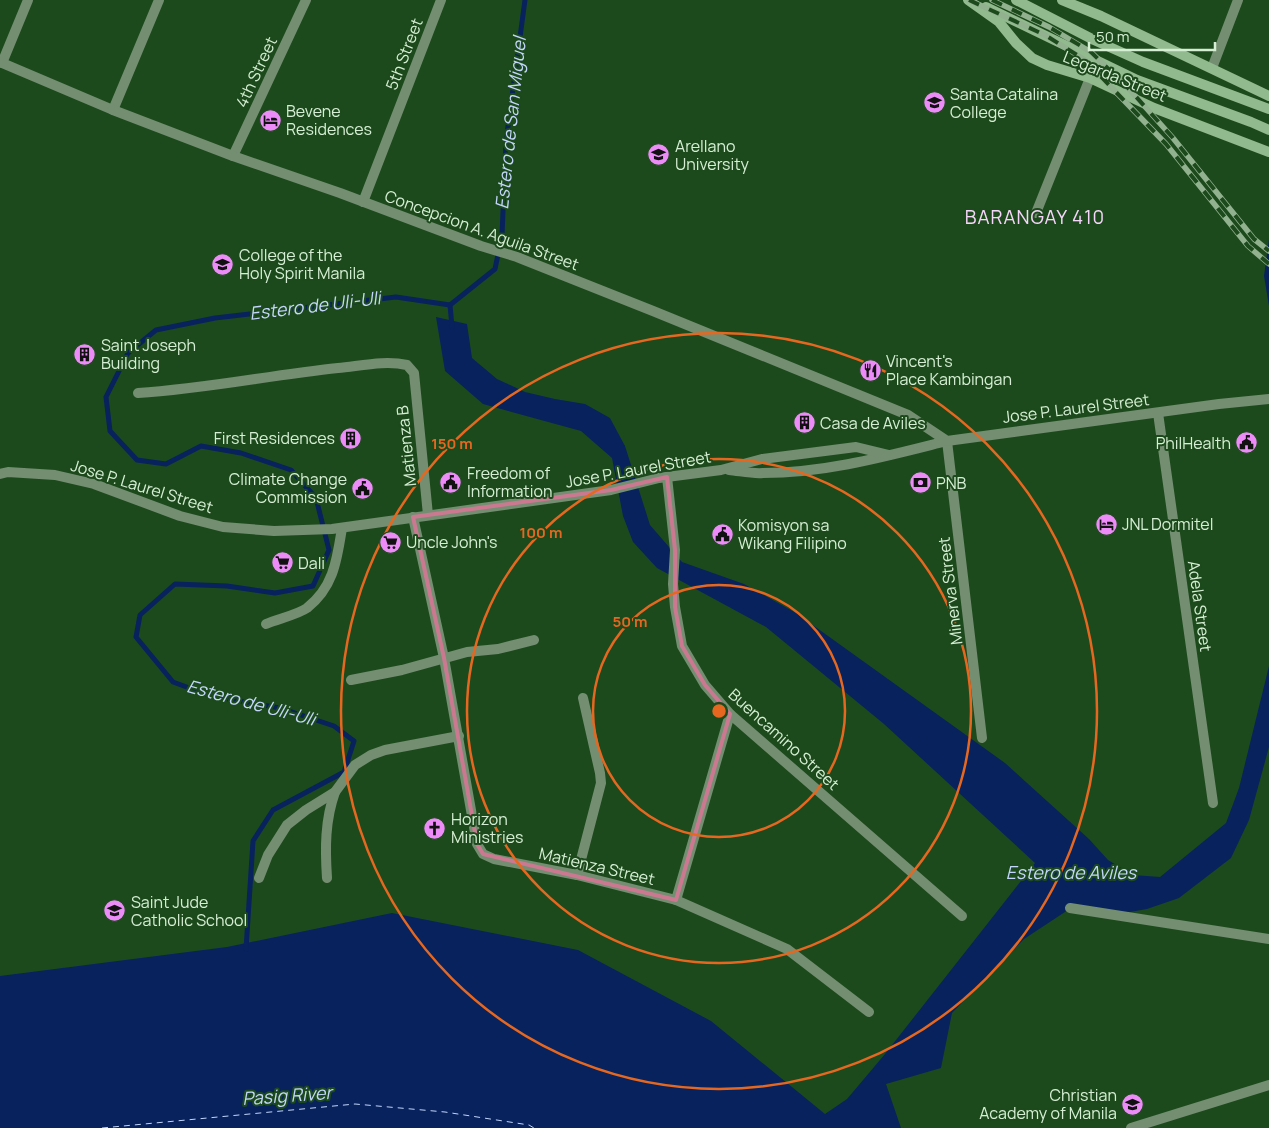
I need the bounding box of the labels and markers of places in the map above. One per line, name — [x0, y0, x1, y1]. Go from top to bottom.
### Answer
place label: Santa Catalina College — [950, 83, 1058, 123]
school or university icon: Santa Catalina College — [922, 91, 946, 115]
place label: Bevene Residences — [286, 100, 372, 140]
hotel icon: Bevene Residences — [258, 108, 282, 132]
place label: Arellano University — [675, 135, 749, 175]
school or university icon: Arellano University — [647, 143, 671, 167]
place label: College of the Holy Spirit Manila — [239, 244, 365, 284]
school or university icon: College of the Holy Spirit Manila — [211, 252, 235, 276]
place label: Saint Joseph Building — [101, 334, 196, 374]
building icon: Saint Joseph Building — [73, 342, 97, 366]
place label: Vincent's Place Kambingan — [886, 350, 1012, 390]
restaurant icon: Vincent's Place Kambingan — [858, 358, 882, 382]
building icon: Casa de Aviles — [792, 411, 816, 435]
place label: Casa de Aviles — [820, 412, 926, 434]
building icon: First Residences — [339, 426, 363, 450]
place label: First Residences — [214, 427, 335, 449]
public building icon: PhilHealth — [1235, 431, 1259, 455]
place label: PhilHealth — [1156, 432, 1231, 454]
place label: Freedom of Information — [467, 462, 552, 502]
place label: Climate Change Commission — [229, 468, 347, 508]
public building icon: Freedom of Information — [439, 470, 463, 494]
bank icon: PNB — [908, 471, 932, 495]
place label: PNB — [936, 472, 967, 494]
public building icon: Climate Change Commission — [351, 476, 375, 500]
hotel icon: JNL Dormitel — [1094, 512, 1118, 536]
place label: JNL Dormitel — [1122, 513, 1213, 535]
place label: Komisyon sa Wikang Filipino — [738, 514, 847, 554]
public building icon: Komisyon sa Wikang Filipino — [710, 522, 734, 546]
supermarket icon: Uncle John's — [378, 530, 402, 554]
place label: Uncle John's — [406, 531, 497, 553]
supermarket icon: Dali — [270, 551, 294, 575]
place label: Dali — [298, 552, 325, 574]
centre of rings — [710, 702, 728, 720]
place label: Horizon Ministries — [451, 808, 524, 848]
church icon: Horizon Ministries — [423, 816, 447, 840]
place label: Saint Jude Catholic School — [131, 891, 247, 931]
school or university icon: Saint Jude Catholic School — [103, 899, 127, 923]
place label: Christian Academy of Manila — [979, 1084, 1117, 1124]
school or university icon: Christian Academy of Manila — [1121, 1092, 1145, 1116]

